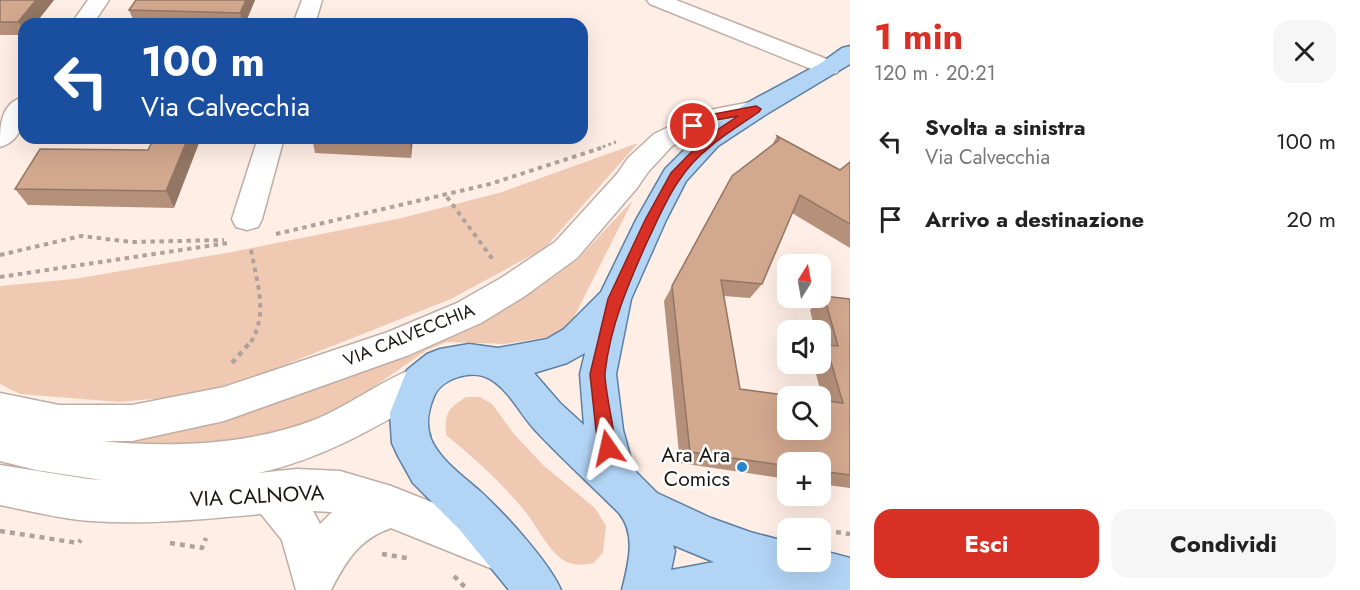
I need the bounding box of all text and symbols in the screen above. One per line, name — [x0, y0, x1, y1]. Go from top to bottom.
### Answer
text: 1 min — [874, 10, 963, 62]
button: close — [1273, 20, 1336, 83]
text: 100 m — [141, 31, 265, 92]
icon: left — [42, 42, 120, 120]
text: 120 m · 20:21 — [874, 59, 996, 88]
text: Via Calvecchia — [141, 87, 310, 126]
pin — [667, 100, 718, 151]
icon: arrive — [676, 109, 709, 142]
text: Svolta a sinistra — [925, 111, 1086, 143]
icon: left — [874, 125, 907, 158]
text: 100 m — [1276, 125, 1336, 157]
text: Via Calvecchia — [925, 143, 1050, 172]
icon: arrive — [874, 203, 907, 236]
text: Arrivo a destinazione — [925, 203, 1144, 235]
text: 20 m — [1287, 203, 1336, 235]
north arrow — [777, 254, 831, 308]
map controls — [777, 254, 831, 572]
street label: VIA CALVECCHIA — [339, 297, 479, 373]
button: sound — [777, 320, 831, 374]
button: search — [777, 386, 831, 440]
position arrow — [576, 416, 640, 480]
place label: Ara Ara Comics — [661, 440, 730, 494]
button: + — [777, 452, 831, 506]
marker: Ara Ara Comics — [735, 460, 749, 474]
street label: VIA CALNOVA — [189, 477, 325, 514]
button: Esci — [874, 509, 1099, 578]
button: Condividi — [1111, 509, 1336, 578]
button: − — [777, 518, 831, 572]

